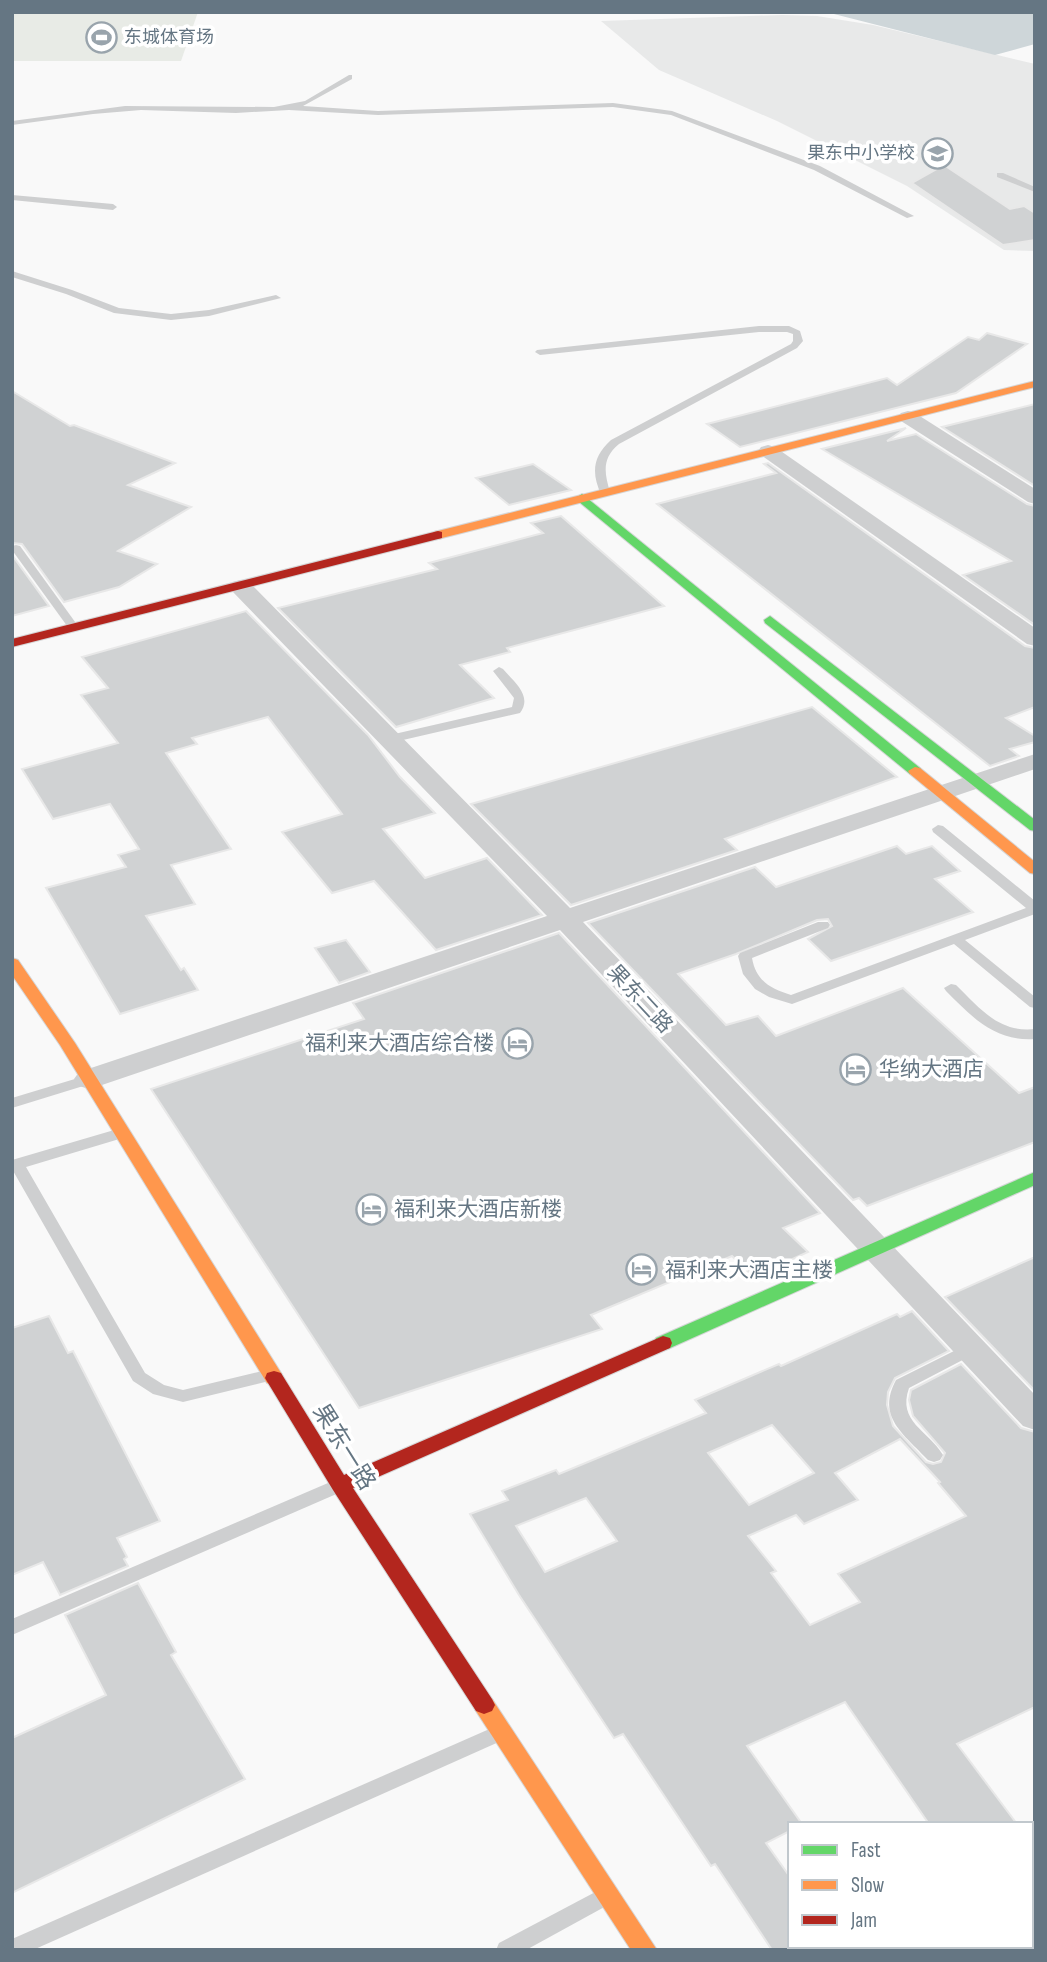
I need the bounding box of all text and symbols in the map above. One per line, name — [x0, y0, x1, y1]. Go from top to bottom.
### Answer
sports icon: 东城体育场 — [84, 20, 118, 54]
place label: 东城体育场 — [124, 27, 214, 48]
school or university icon: 果东中小学校 — [921, 136, 955, 170]
place label: 果东中小学校 — [807, 143, 915, 164]
street label: 果东二路 — [602, 960, 678, 1038]
hotel icon: 福利来大酒店综合楼 — [500, 1026, 534, 1060]
place label: 福利来大酒店综合楼 — [305, 1031, 494, 1056]
hotel icon: 华纳大酒店 — [839, 1052, 873, 1086]
place label: 华纳大酒店 — [879, 1057, 984, 1082]
hotel icon: 福利来大酒店新楼 — [354, 1192, 388, 1226]
place label: 福利来大酒店新楼 — [394, 1197, 562, 1222]
hotel icon: 福利来大酒店主楼 — [625, 1253, 659, 1287]
place label: 福利来大酒店主楼 — [665, 1258, 833, 1283]
street label: 果东一路 — [306, 1399, 382, 1495]
legend — [788, 1822, 1033, 1948]
text: Fast — [851, 1838, 881, 1863]
text: Slow — [851, 1873, 885, 1898]
text: Jam — [850, 1908, 877, 1933]

